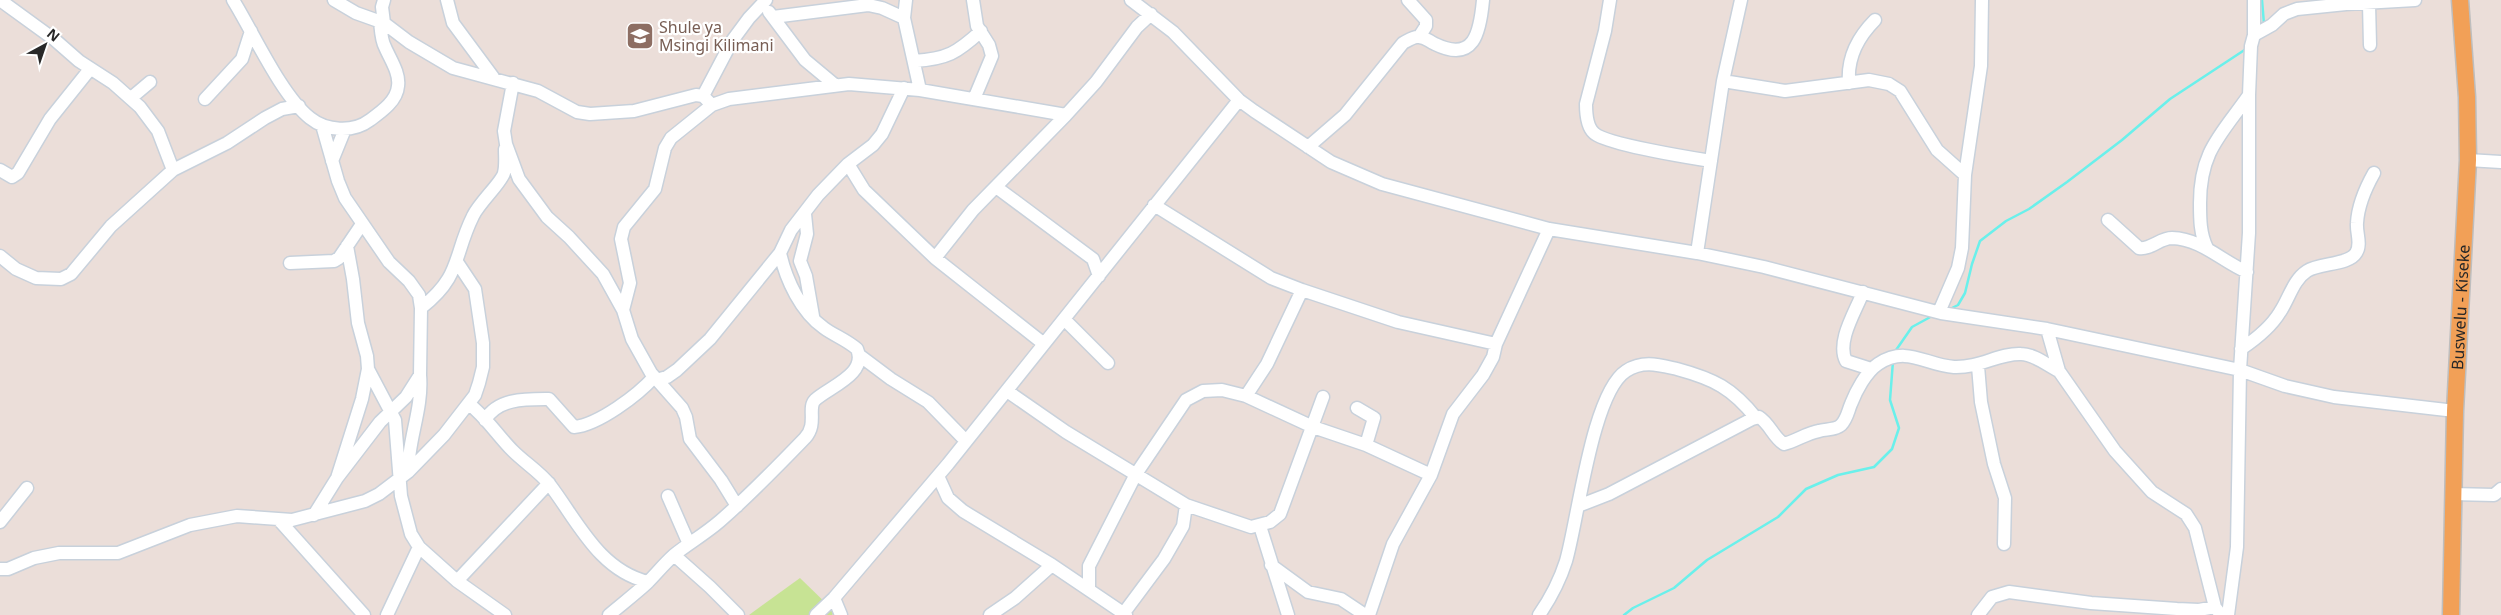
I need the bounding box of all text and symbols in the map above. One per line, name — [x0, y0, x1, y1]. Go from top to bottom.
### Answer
place label: Shule ya Msingi Kilimani — [659, 16, 774, 56]
north arrow — [20, 20, 70, 70]
school or university icon: Shule ya Msingi Kilimani — [625, 21, 655, 51]
text: N — [43, 24, 64, 46]
street label: Buswelu - Kiseke — [2446, 244, 2475, 370]

